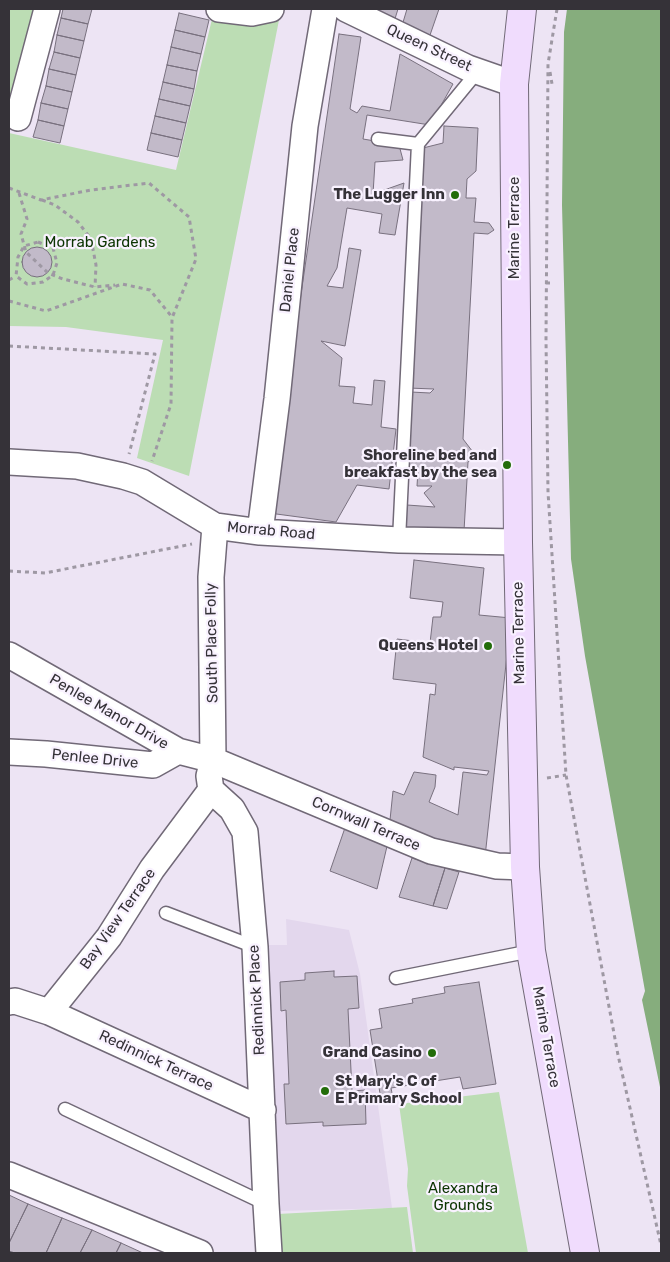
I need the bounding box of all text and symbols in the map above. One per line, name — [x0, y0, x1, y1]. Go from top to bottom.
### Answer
street label: Queen Street — [383, 20, 475, 76]
street label: Marine Terrace — [506, 177, 524, 279]
place label: The Lugger Inn — [333, 186, 445, 204]
marker: The Lugger Inn — [449, 189, 461, 201]
street label: Daniel Place — [277, 227, 303, 313]
park label: Morrab Gardens — [45, 234, 155, 252]
place label: Shoreline bed and breakfast by the sea — [344, 447, 497, 482]
marker: Shoreline bed and breakfast by the sea — [501, 459, 513, 471]
street label: Morrab Road — [226, 518, 316, 544]
street label: Marine Terrace — [509, 582, 529, 684]
street label: South Place Folly — [202, 583, 222, 703]
place label: Queens Hotel — [378, 637, 478, 655]
marker: Queens Hotel — [482, 640, 494, 652]
street label: Penlee Manor Drive — [46, 671, 172, 753]
street label: Penlee Drive — [51, 745, 139, 773]
street label: Cornwall Terrace — [309, 793, 423, 855]
street label: Bay View Terrace — [76, 865, 160, 973]
street label: Redinnick Place — [245, 944, 269, 1056]
street label: Marine Terrace — [528, 985, 564, 1089]
street label: Redinnick Terrace — [96, 1027, 216, 1095]
place label: Grand Casino — [323, 1044, 422, 1062]
marker: Grand Casino — [426, 1047, 438, 1059]
place label: St Mary's C of E Primary School — [335, 1073, 462, 1108]
marker: St Mary's C of E Primary School — [319, 1085, 331, 1097]
park label: Alexandra Grounds — [428, 1180, 498, 1215]

